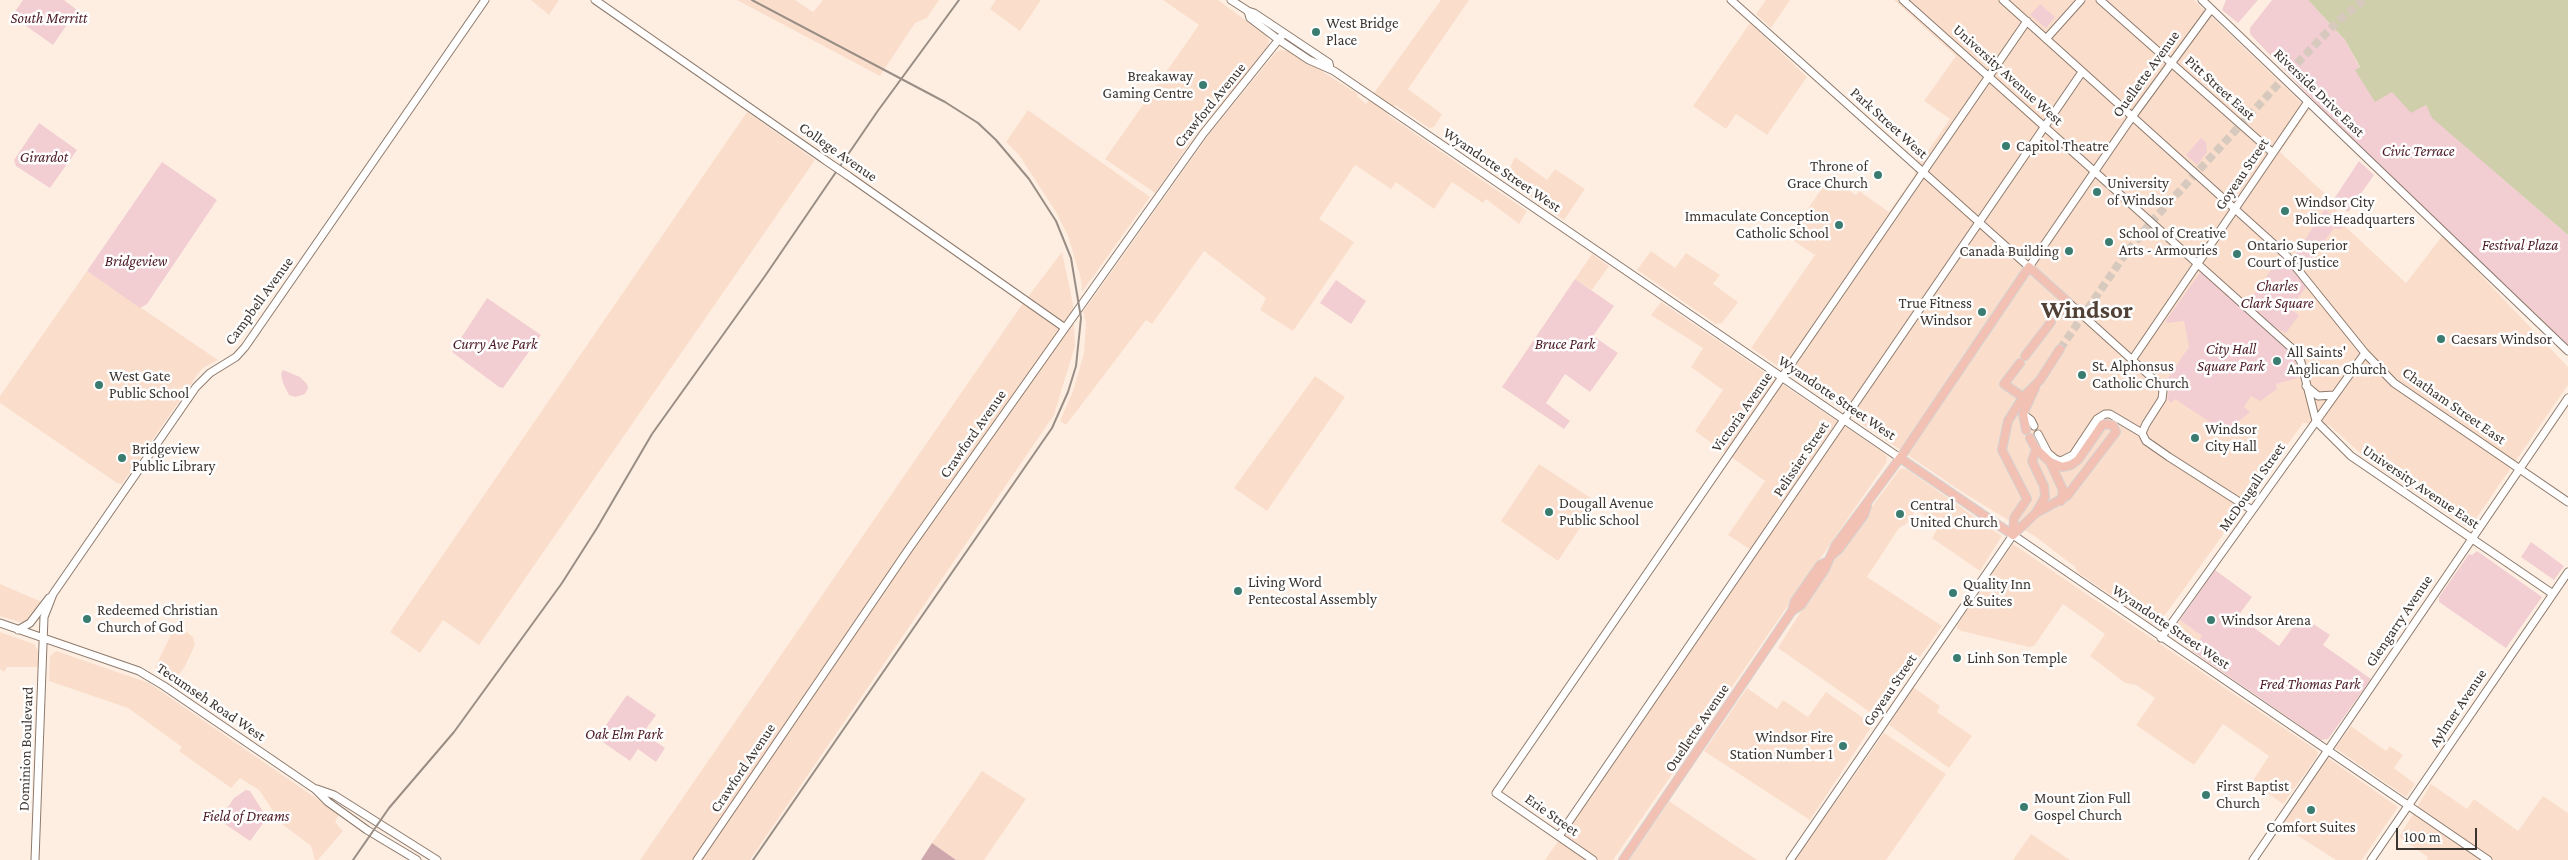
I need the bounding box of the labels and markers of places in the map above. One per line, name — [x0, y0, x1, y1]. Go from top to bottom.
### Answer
place label: West Bridge Place — [1326, 14, 1399, 49]
marker: West Bridge Place — [1310, 26, 1322, 38]
place label: Breakaway Gaming Centre — [1102, 67, 1193, 102]
marker: Breakaway Gaming Centre — [1197, 79, 1209, 91]
place label: Capitol Theatre — [2016, 137, 2109, 155]
marker: Capitol Theatre — [2000, 140, 2012, 152]
place label: Throne of Grace Church — [1787, 157, 1868, 192]
marker: Throne of Grace Church — [1872, 169, 1884, 181]
place label: University of Windsor — [2107, 174, 2174, 209]
marker: University of Windsor — [2091, 186, 2103, 198]
place label: Windsor City Police Headquarters — [2295, 193, 2415, 228]
marker: Windsor City Police Headquarters — [2279, 205, 2291, 217]
place label: Immaculate Conception Catholic School — [1685, 207, 1829, 242]
marker: Immaculate Conception Catholic School — [1833, 219, 1845, 231]
place label: School of Creative Arts - Armouries — [2119, 224, 2226, 259]
marker: School of Creative Arts - Armouries — [2103, 236, 2115, 248]
place label: Ontario Superior Court of Justice — [2247, 236, 2348, 271]
place label: Canada Building — [1959, 242, 2059, 260]
marker: Canada Building — [2063, 245, 2075, 257]
marker: Ontario Superior Court of Justice — [2231, 248, 2243, 260]
place label: True Fitness Windsor — [1899, 294, 1972, 329]
marker: True Fitness Windsor — [1976, 306, 1988, 318]
place label: Caesars Windsor — [2451, 330, 2552, 348]
marker: Caesars Windsor — [2435, 333, 2447, 345]
place label: All Saints' Anglican Church — [2287, 343, 2387, 378]
marker: All Saints' Anglican Church — [2271, 355, 2283, 367]
place label: St. Alphonsus Catholic Church — [2092, 357, 2189, 392]
place label: West Gate Public School — [109, 367, 189, 402]
marker: St. Alphonsus Catholic Church — [2076, 369, 2088, 381]
marker: West Gate Public School — [93, 379, 105, 391]
place label: Windsor City Hall — [2205, 420, 2257, 455]
marker: Windsor City Hall — [2189, 432, 2201, 444]
place label: Bridgeview Public Library — [132, 440, 215, 475]
marker: Bridgeview Public Library — [116, 452, 128, 464]
place label: Dougall Avenue Public School — [1559, 494, 1653, 529]
place label: Central United Church — [1910, 496, 1998, 531]
marker: Dougall Avenue Public School — [1543, 506, 1555, 518]
marker: Central United Church — [1894, 508, 1906, 520]
place label: Living Word Pentecostal Assembly — [1248, 573, 1377, 608]
place label: Quality Inn & Suites — [1963, 575, 2031, 610]
marker: Living Word Pentecostal Assembly — [1232, 585, 1244, 597]
marker: Quality Inn & Suites — [1947, 587, 1959, 599]
place label: Redeemed Christian Church of God — [97, 601, 218, 636]
place label: Windsor Arena — [2221, 611, 2311, 629]
marker: Redeemed Christian Church of God — [81, 613, 93, 625]
marker: Windsor Arena — [2205, 614, 2217, 626]
place label: Linh Son Temple — [1967, 649, 2067, 667]
marker: Linh Son Temple — [1951, 652, 1963, 664]
place label: Windsor Fire Station Number 1 — [1730, 728, 1833, 763]
marker: Windsor Fire Station Number 1 — [1837, 740, 1849, 752]
place label: First Baptist Church — [2216, 777, 2289, 812]
place label: Mount Zion Full Gospel Church — [2034, 789, 2131, 824]
marker: First Baptist Church — [2200, 789, 2212, 801]
marker: Mount Zion Full Gospel Church — [2018, 801, 2030, 813]
marker: Comfort Suites — [2305, 804, 2317, 816]
place label: Comfort Suites — [2266, 818, 2356, 836]

